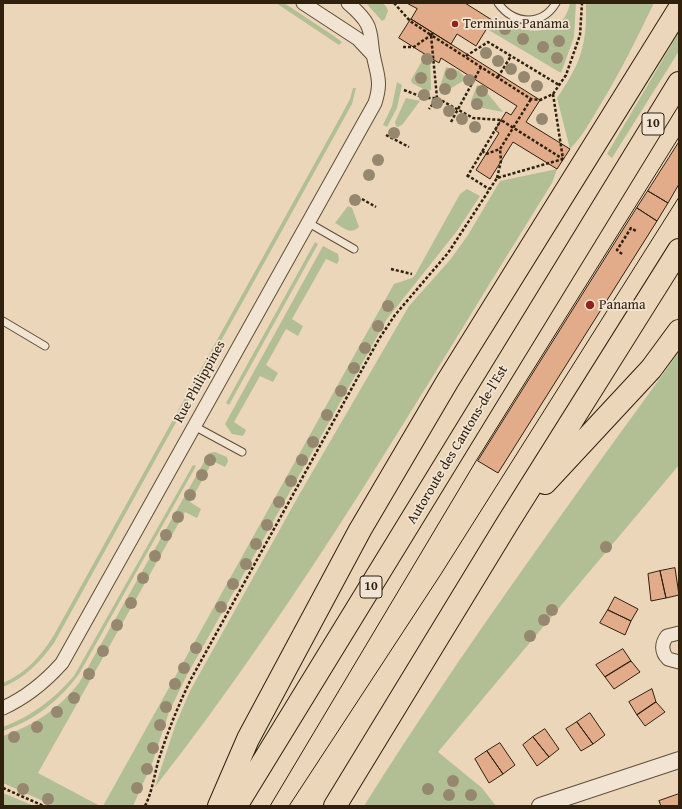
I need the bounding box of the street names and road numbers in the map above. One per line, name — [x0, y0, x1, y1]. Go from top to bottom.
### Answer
road number: 10 — [642, 113, 664, 135]
street label: Rue Philippines — [170, 338, 230, 426]
street label: Autoroute des Cantons-de-l'Est — [404, 363, 512, 527]
road number: 10 — [360, 576, 382, 598]

